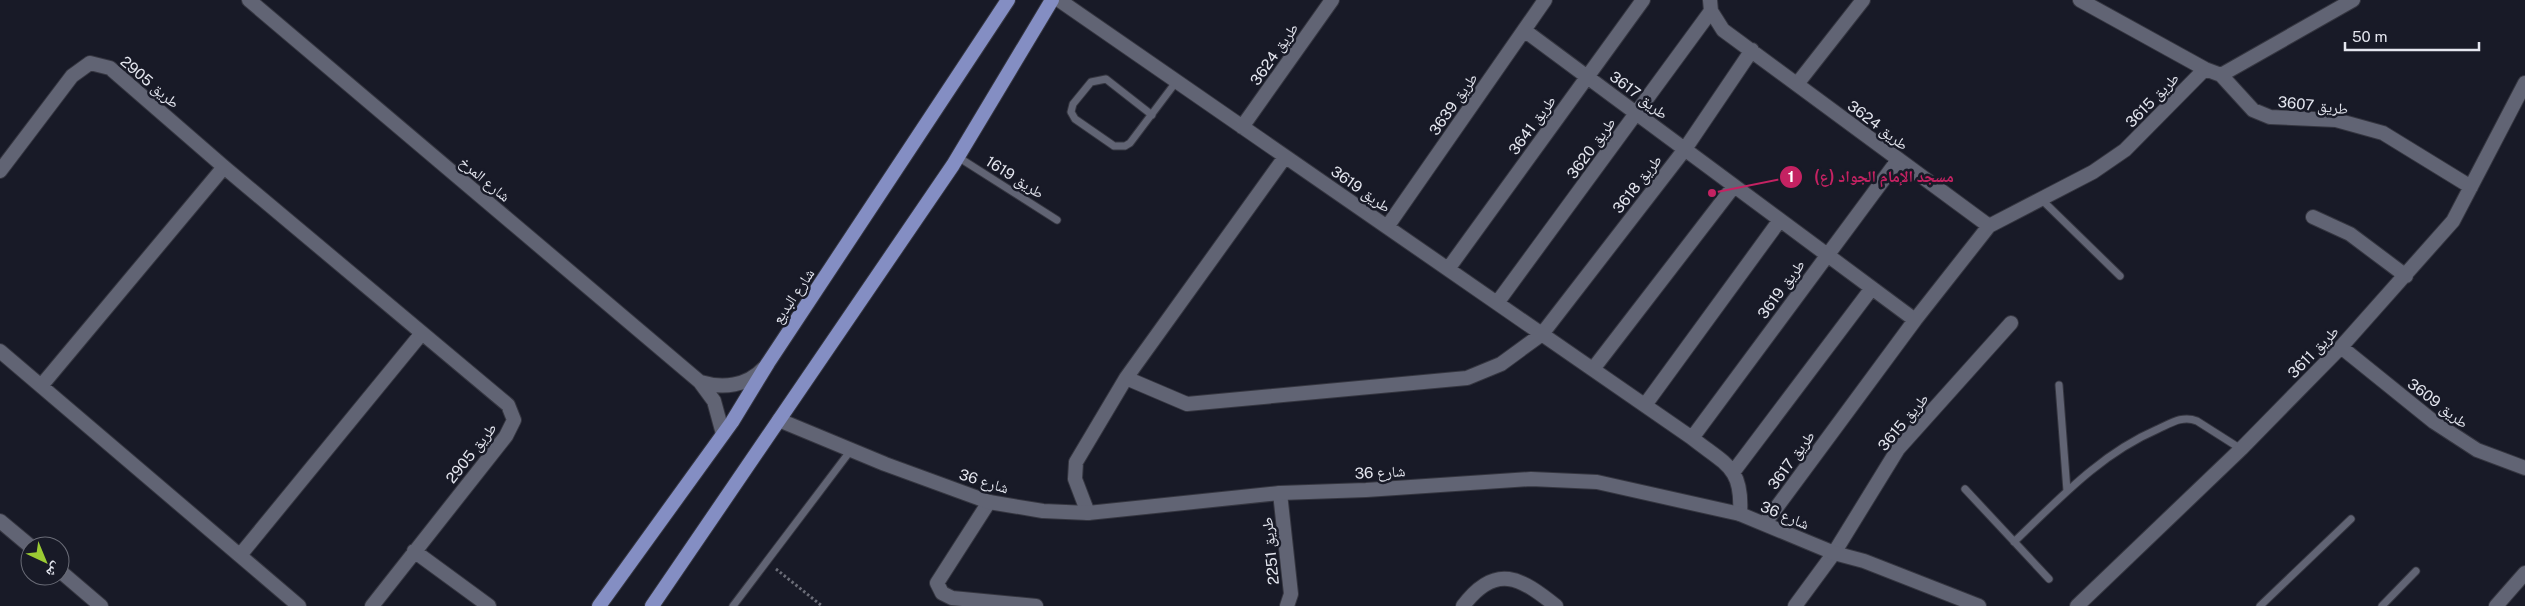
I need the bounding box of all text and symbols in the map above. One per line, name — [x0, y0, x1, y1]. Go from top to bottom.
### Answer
street label: طريق 3624 — [1247, 20, 1303, 89]
scale bar — [2345, 20, 2479, 52]
text: 50 m — [2352, 28, 2387, 45]
street label: طريق 2905 — [116, 53, 183, 113]
street label: طريق 3617 — [1605, 68, 1671, 124]
street label: طريق 3615 — [2122, 69, 2184, 132]
street label: طريق 3639 — [1425, 70, 1482, 139]
street label: طريق 3641 — [1505, 92, 1561, 159]
street label: طريق 3607 — [2277, 93, 2349, 119]
street label: طريق 3624 — [1843, 97, 1912, 155]
street label: طريق 3620 — [1563, 114, 1620, 183]
street label: طريق 1619 — [982, 152, 1047, 203]
street label: طريق 3618 — [1609, 152, 1667, 218]
street label: شارع المرخ — [455, 153, 514, 207]
callout: مسجد الإمام الجواد (ع) — [1779, 161, 1963, 192]
street label: طريق 3619 — [1327, 162, 1394, 217]
text: مسجد الإمام الجواد (ع) — [1814, 167, 1954, 188]
text: 1 — [1788, 168, 1794, 185]
street label: طريق 3619 — [1754, 256, 1810, 323]
street label: شارع البديع — [768, 265, 819, 328]
street label: طريق 3611 — [2284, 323, 2343, 383]
street label: طريق 3609 — [2403, 375, 2472, 433]
street label: طريق 3615 — [1874, 390, 1933, 455]
street label: طريق 2905 — [442, 420, 501, 488]
street label: طريق 3617 — [1764, 427, 1820, 494]
street label: شارع 36 — [1354, 462, 1406, 484]
street label: شارع 36 — [957, 465, 1011, 499]
street label: شارع 36 — [1757, 498, 1812, 534]
street label: طريق 2251 — [1258, 516, 1284, 586]
north arrow — [20, 536, 70, 586]
text: ش — [42, 559, 65, 581]

